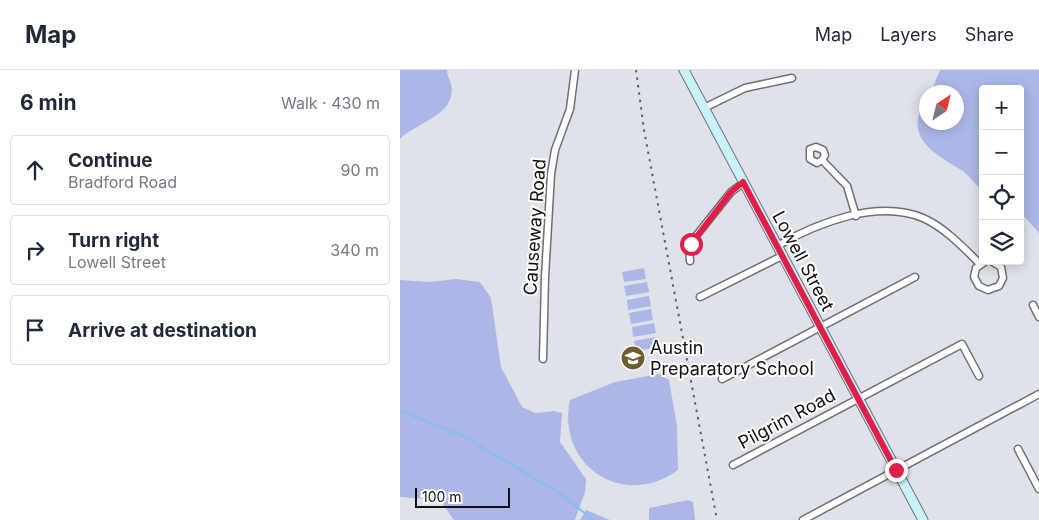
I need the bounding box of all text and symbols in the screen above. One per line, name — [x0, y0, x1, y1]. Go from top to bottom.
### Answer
text: Map — [25, 20, 76, 49]
text: Map — [815, 24, 852, 45]
text: Layers — [880, 24, 937, 45]
text: Share — [965, 24, 1014, 45]
north arrow — [919, 85, 964, 130]
map controls — [979, 85, 1024, 265]
button: + — [979, 85, 1024, 130]
text: 6 min — [20, 90, 77, 115]
text: Walk · 430 m — [281, 93, 380, 113]
button: − — [979, 130, 1024, 175]
text: Continue — [68, 149, 153, 172]
icon: ahead — [21, 156, 49, 184]
street label: Causeway Road — [519, 158, 550, 296]
text: 90 m — [340, 160, 379, 180]
text: Bradford Road — [68, 172, 177, 192]
button: locate — [979, 175, 1024, 220]
street label: Lowell Street — [768, 207, 839, 314]
button: layers — [979, 220, 1024, 265]
text: Turn right — [68, 229, 159, 252]
route start — [680, 233, 703, 256]
icon: right — [21, 236, 49, 264]
text: 340 m — [330, 240, 379, 260]
text: Lowell Street — [68, 252, 166, 272]
icon: arrive — [21, 316, 49, 344]
text: Arrive at destination — [68, 319, 257, 342]
place label: Austin Preparatory School — [650, 337, 814, 379]
school or university icon: Austin Preparatory School — [620, 345, 646, 371]
street label: Pilgrim Road — [735, 384, 839, 453]
route end — [885, 459, 908, 482]
scale bar — [415, 485, 510, 508]
text: 100 m — [422, 488, 462, 505]

